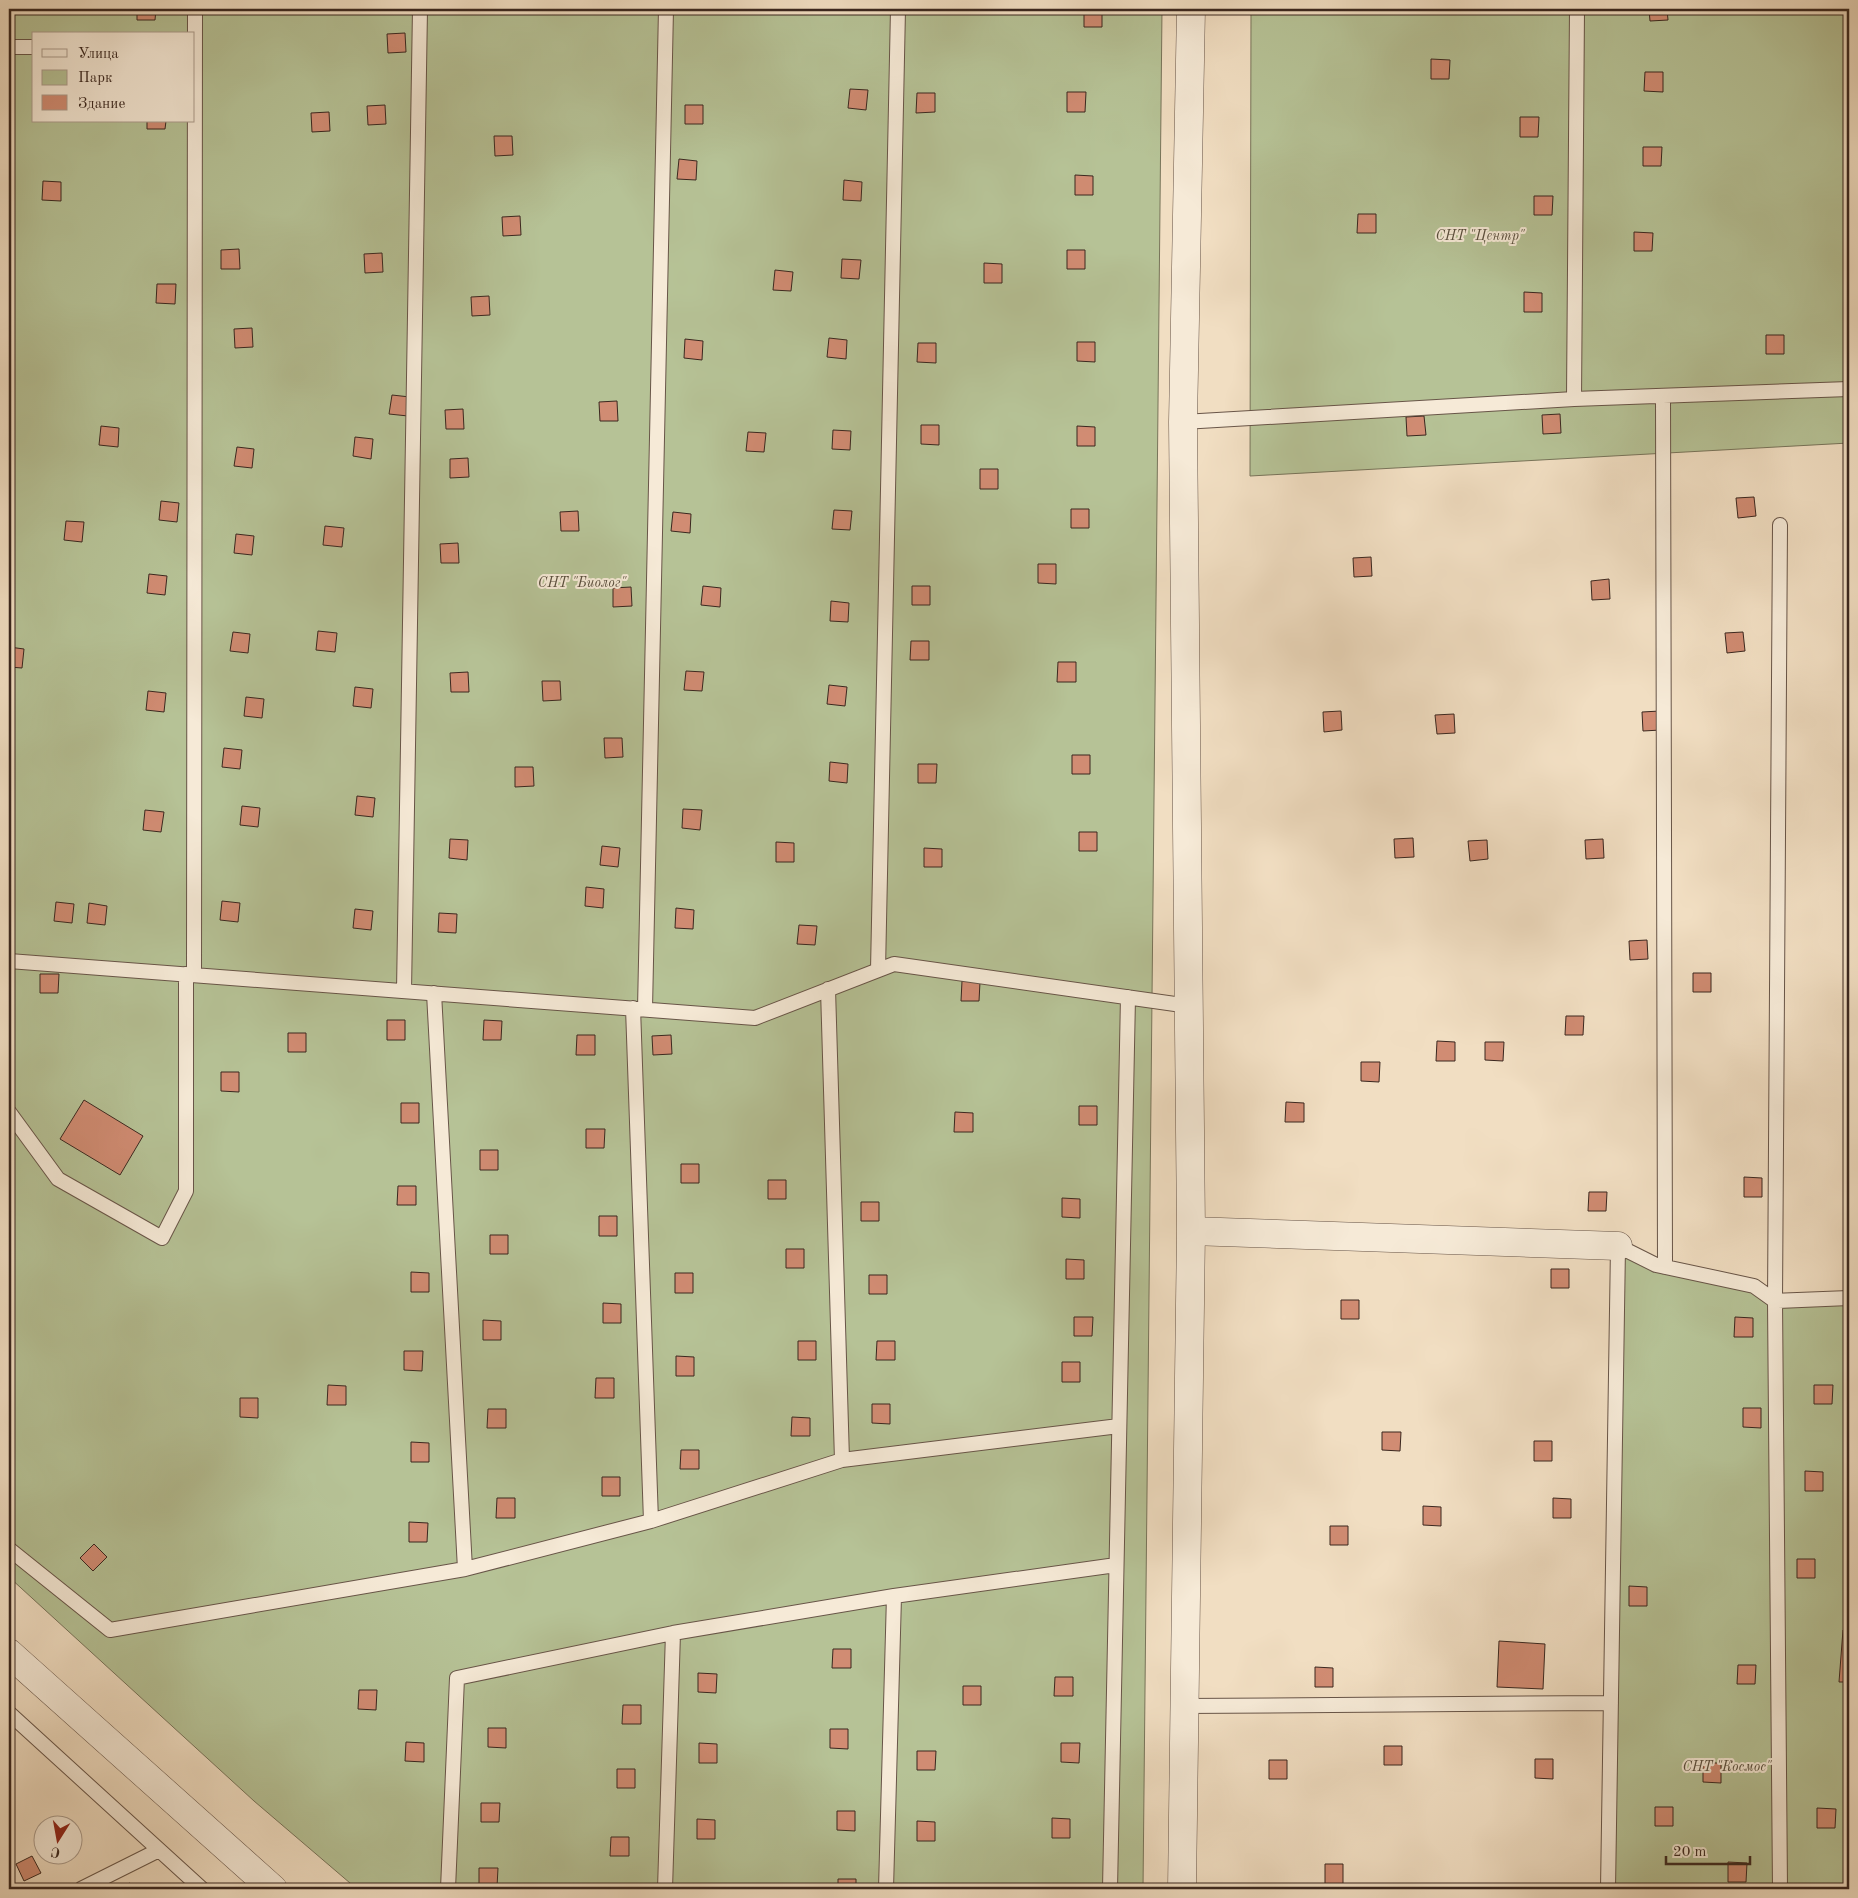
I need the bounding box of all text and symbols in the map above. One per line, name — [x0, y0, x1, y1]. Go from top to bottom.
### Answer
legend — [32, 32, 195, 122]
text: Улица — [78, 47, 119, 62]
text: Парк — [78, 71, 113, 86]
text: Здание — [78, 97, 125, 112]
park label: СНТ "Центр" — [1435, 229, 1525, 244]
park label: СНТ "Биолог" — [538, 576, 627, 590]
park label: СНТ "Космос" — [1682, 1760, 1772, 1774]
north arrow — [32, 1816, 82, 1866]
scale bar — [1666, 1833, 1749, 1865]
text: С — [50, 1844, 62, 1860]
text: 20 m — [1673, 1845, 1707, 1860]

